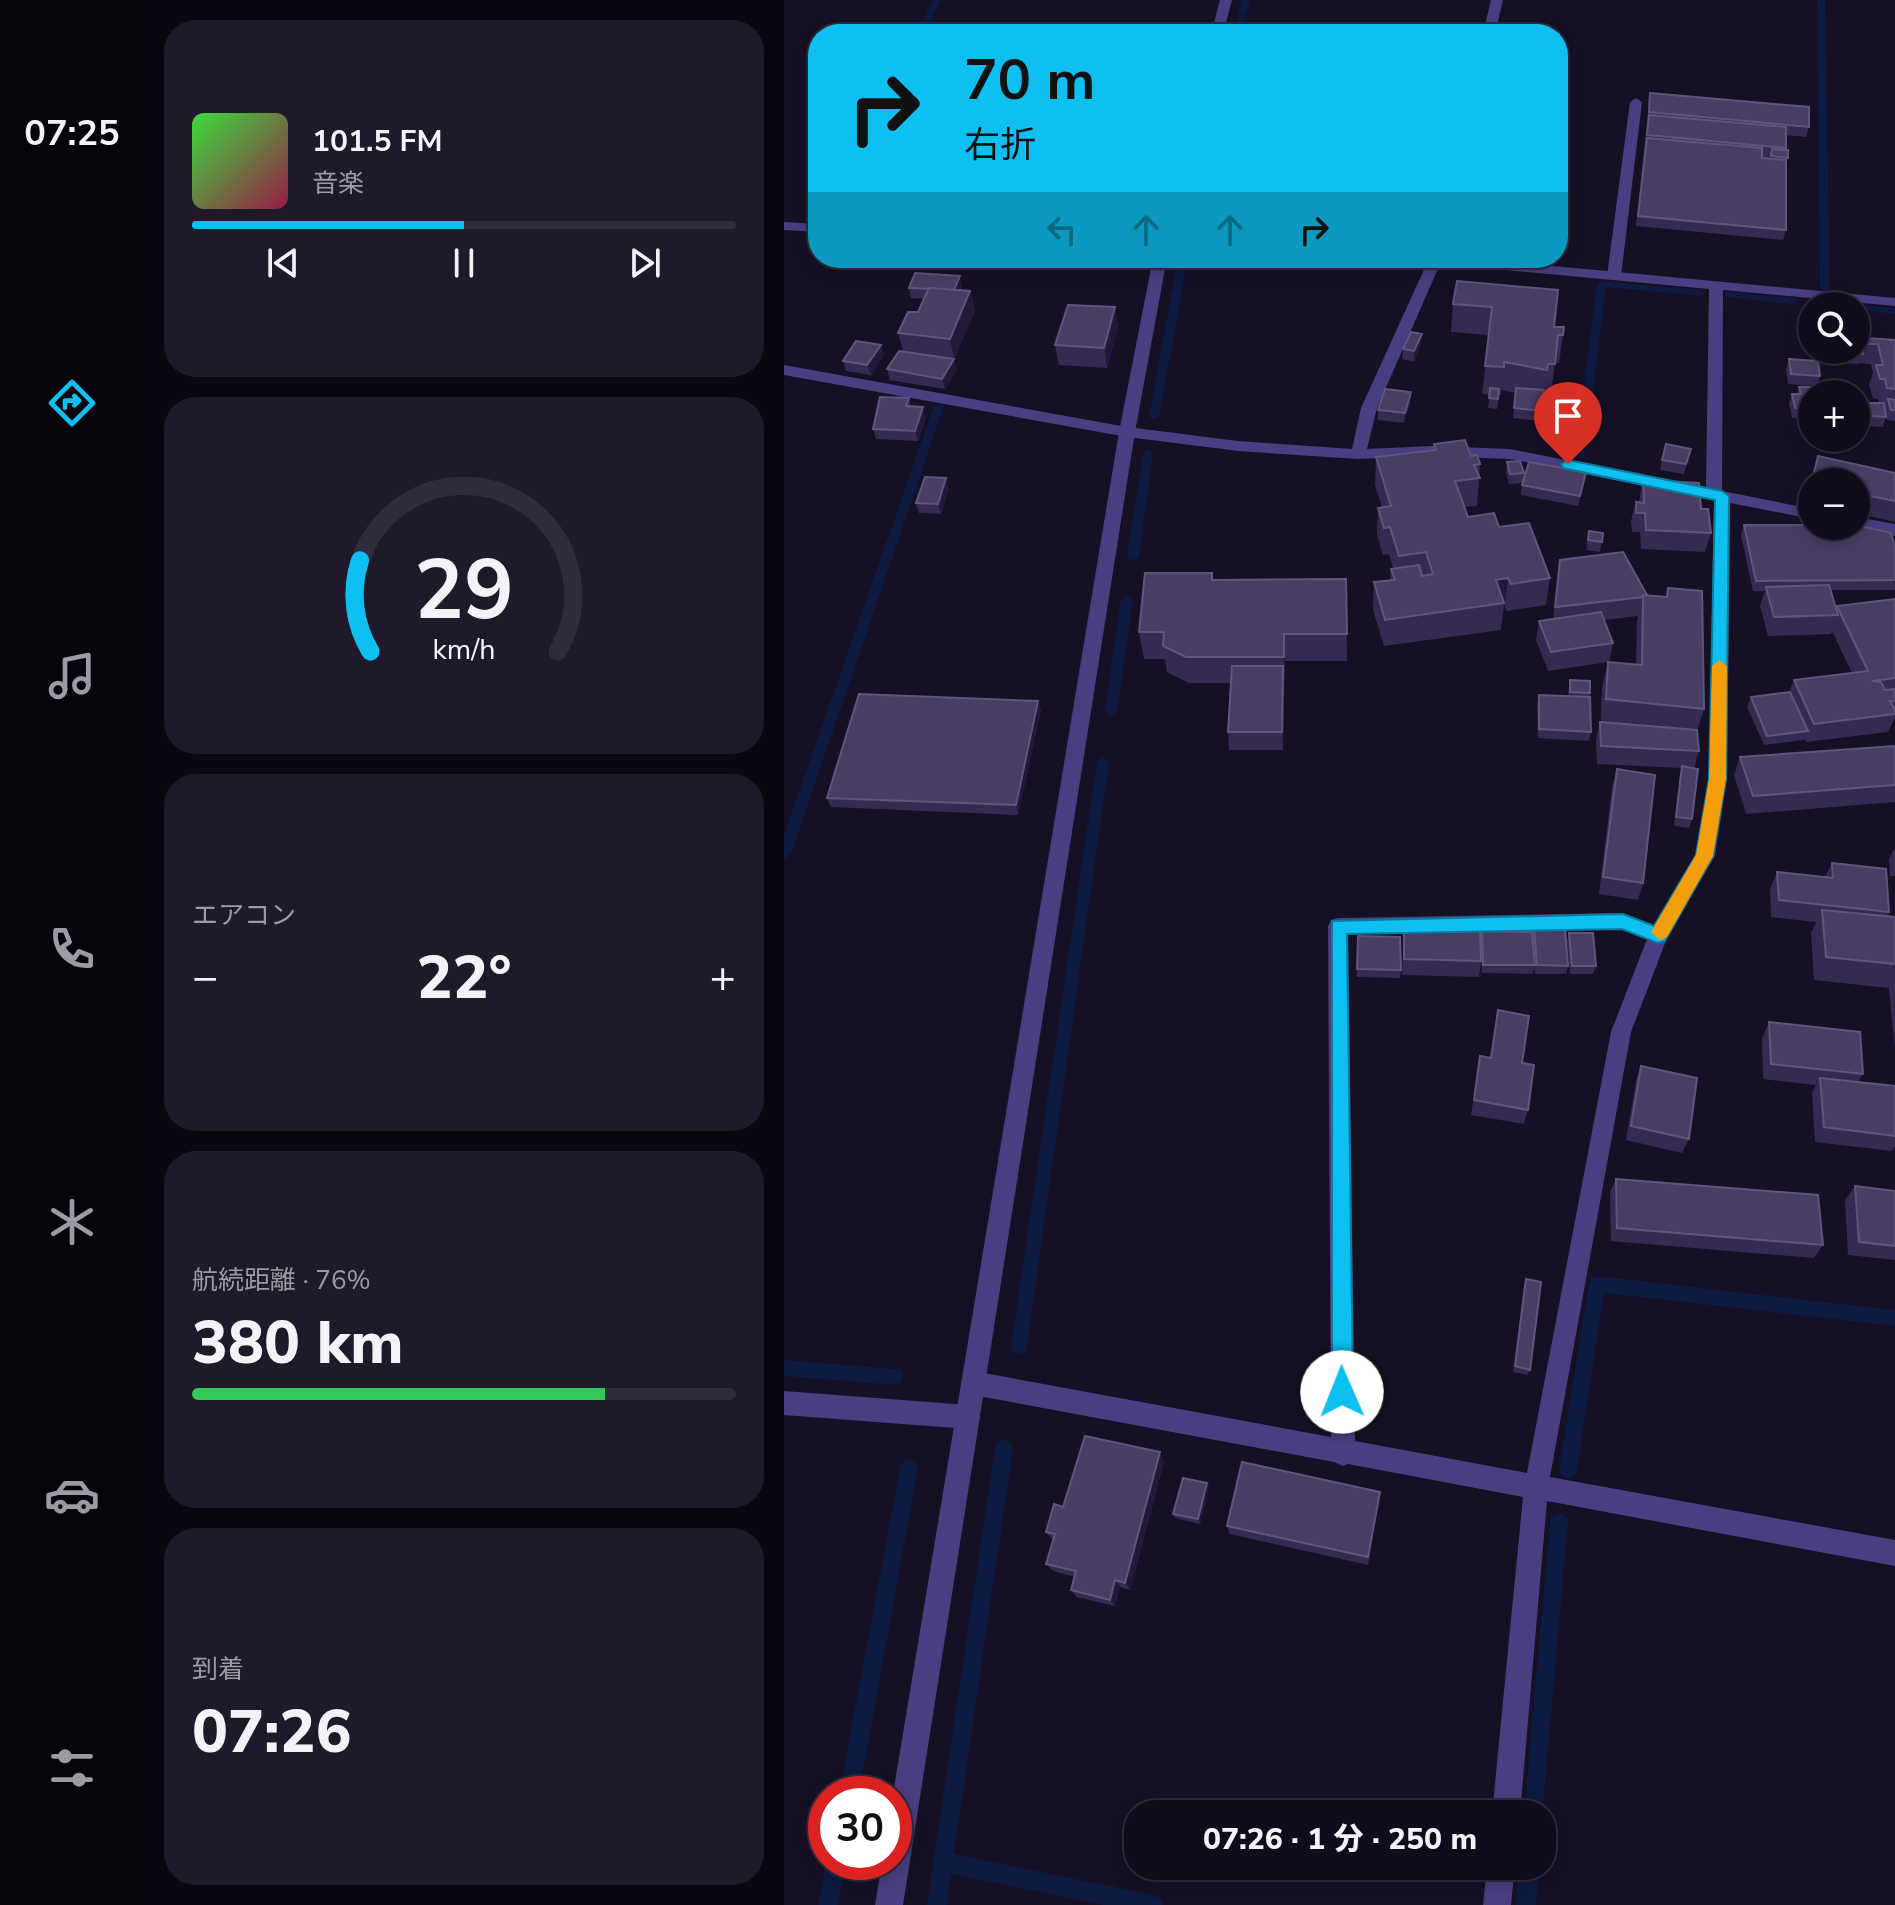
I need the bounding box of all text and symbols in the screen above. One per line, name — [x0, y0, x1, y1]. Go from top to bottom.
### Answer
text: 70 m — [964, 42, 1095, 119]
icon: right — [832, 56, 936, 160]
text: 07:25 — [24, 109, 120, 158]
text: 101.5 FM — [312, 121, 442, 162]
text: 右折 — [964, 121, 1036, 170]
text: 音楽 — [312, 166, 364, 201]
icon: left — [1040, 208, 1084, 252]
icon: ahead — [1124, 208, 1168, 252]
icon: ahead — [1208, 208, 1252, 252]
icon: right — [1292, 208, 1336, 252]
icon: previous — [261, 241, 305, 285]
icon: pause — [442, 241, 486, 285]
icon: next — [623, 241, 667, 285]
map controls — [1798, 292, 1870, 540]
button: search — [1798, 292, 1870, 364]
icon: directions — [44, 375, 100, 431]
button: + — [1798, 380, 1870, 452]
pin — [1534, 382, 1602, 464]
icon: arrive — [1546, 394, 1590, 438]
button: − — [1798, 468, 1870, 540]
text: 29 — [414, 533, 514, 646]
text: km/h — [433, 630, 495, 669]
icon: music — [44, 648, 100, 704]
text: エアコン — [192, 898, 296, 933]
icon: phone — [44, 921, 100, 977]
text: 22° — [416, 937, 512, 1019]
text: − — [192, 948, 218, 1008]
text: + — [710, 948, 736, 1008]
icon: climate — [44, 1194, 100, 1250]
text: 航続距離 · 76% — [192, 1263, 371, 1298]
text: 380 km — [192, 1302, 404, 1384]
position arrow — [1300, 1350, 1384, 1434]
icon: car — [44, 1467, 100, 1523]
text: 到着 — [192, 1652, 244, 1687]
text: 07:26 — [192, 1691, 352, 1773]
icon: filters — [44, 1740, 100, 1796]
speed limit sign: 30 — [808, 1776, 912, 1880]
text: 07:26 · 1 分 · 250 m — [1203, 1819, 1477, 1860]

